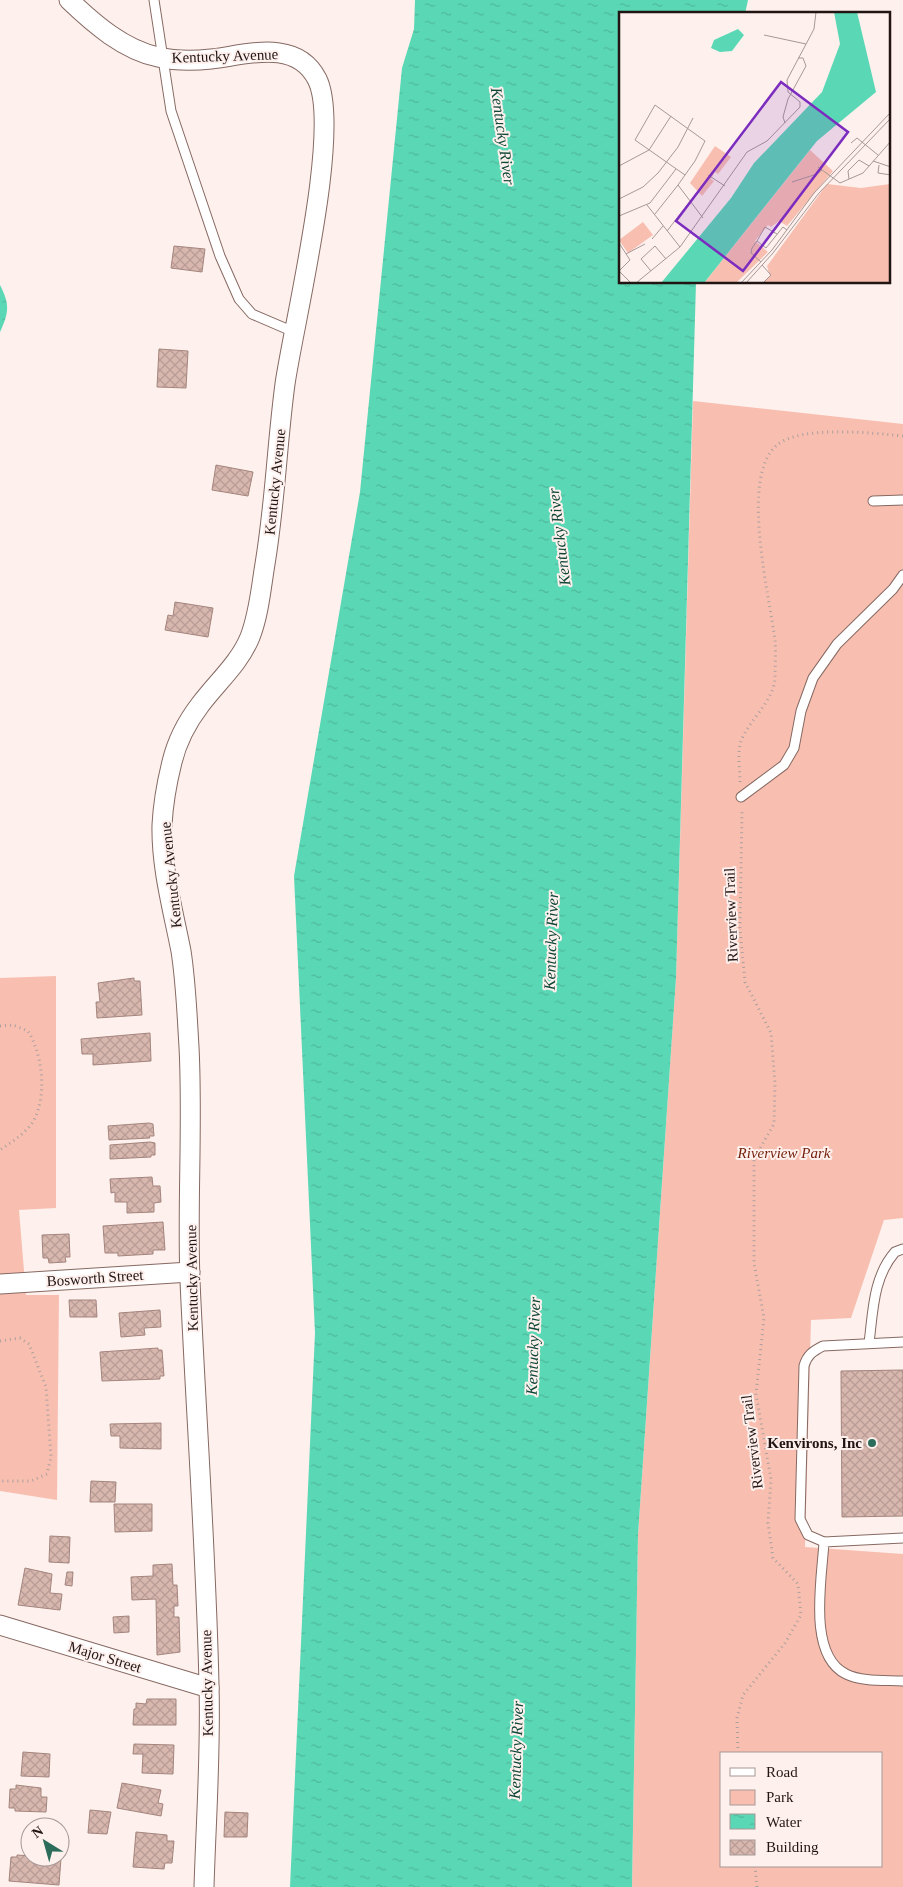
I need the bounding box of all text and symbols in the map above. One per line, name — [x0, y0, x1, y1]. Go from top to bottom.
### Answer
inset map — [619, 12, 890, 284]
street label: Kentucky Avenue — [171, 46, 279, 66]
water label: Kentucky River — [487, 85, 518, 187]
street label: Kentucky Avenue — [261, 428, 289, 536]
water label: Kentucky River — [544, 486, 575, 588]
street label: Kentucky Avenue — [157, 821, 185, 929]
street label: Riverview Trail — [721, 867, 741, 963]
water label: Kentucky River — [541, 891, 562, 991]
park label: Riverview Park — [737, 1145, 831, 1161]
street label: Kentucky Avenue — [183, 1224, 201, 1332]
street label: Bosworth Street — [46, 1267, 145, 1289]
water label: Kentucky River — [523, 1296, 544, 1396]
street label: Riverview Trail — [738, 1394, 766, 1490]
place label: Kenvirons, Inc — [767, 1435, 862, 1451]
marker: Kenvirons, Inc — [866, 1437, 878, 1449]
street label: Kentucky Avenue — [198, 1629, 216, 1737]
street label: Major Street — [67, 1638, 144, 1676]
water label: Kentucky River — [506, 1700, 527, 1800]
legend — [720, 1752, 883, 1867]
text: Road — [766, 1764, 798, 1780]
text: Park — [766, 1789, 794, 1805]
text: Water — [766, 1814, 801, 1830]
north arrow — [20, 1817, 70, 1867]
text: N — [29, 1823, 46, 1841]
text: Building — [766, 1839, 819, 1855]

